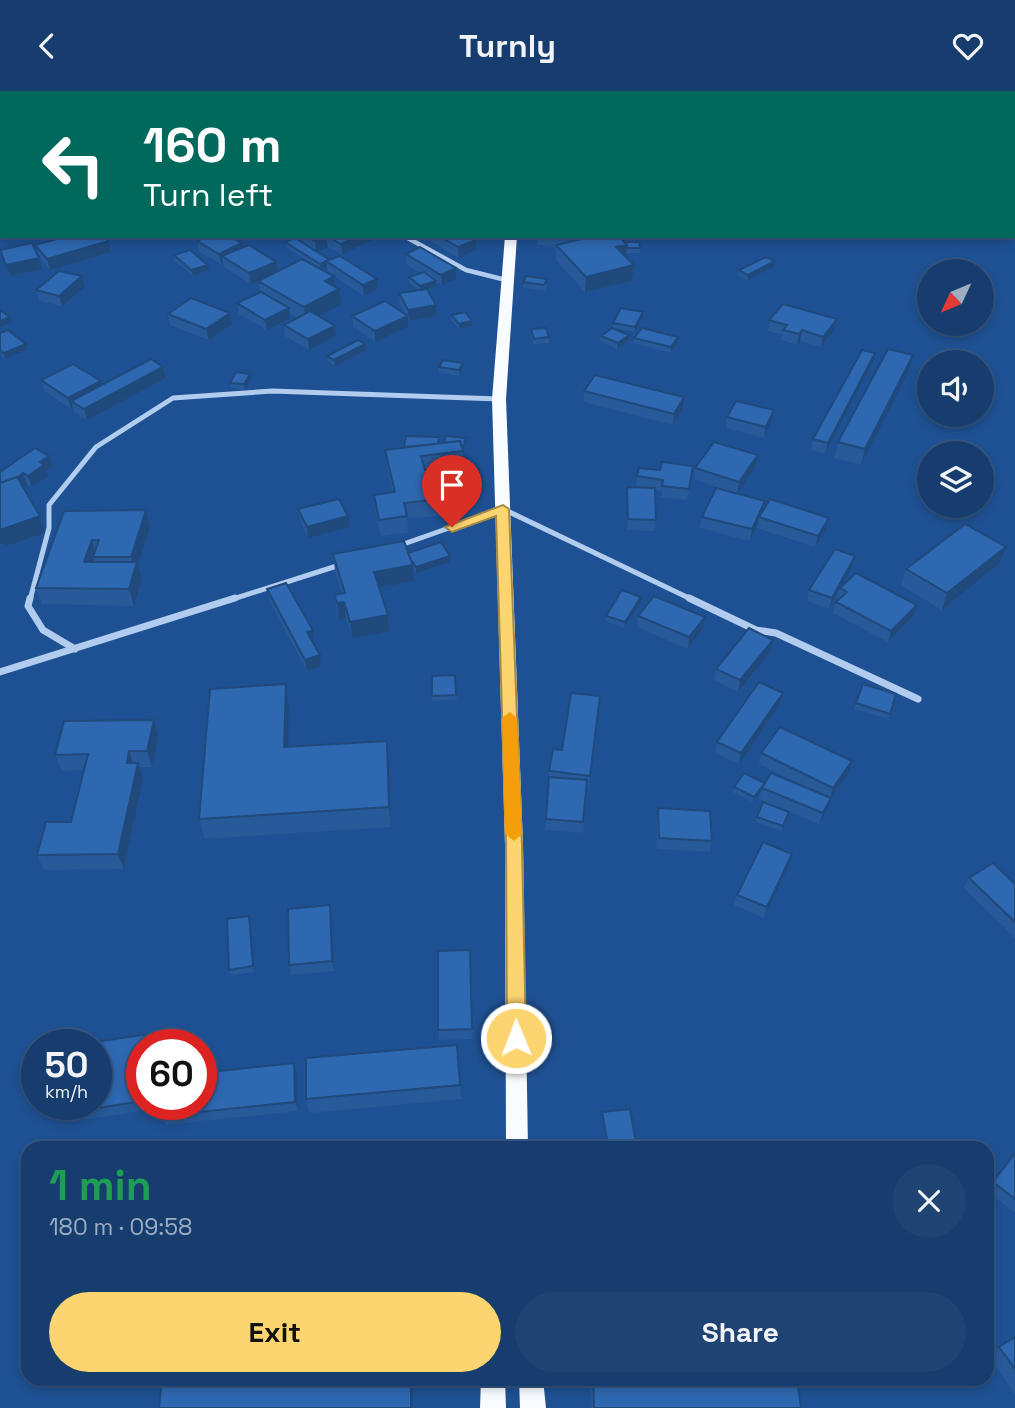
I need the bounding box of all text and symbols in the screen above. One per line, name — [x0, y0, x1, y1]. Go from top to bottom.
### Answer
text: Turnly — [459, 26, 556, 66]
icon: back — [28, 27, 66, 65]
icon: heart — [949, 27, 987, 65]
text: 160 m — [143, 114, 281, 176]
icon: left — [28, 119, 119, 210]
text: Turn left — [143, 175, 273, 215]
north arrow — [917, 259, 994, 336]
map controls — [917, 259, 994, 518]
button: sound — [917, 350, 994, 427]
button: layers — [917, 441, 994, 518]
pin — [422, 455, 482, 527]
icon: arrive — [433, 466, 471, 504]
position arrow — [479, 1001, 553, 1075]
speed limit sign: 60 — [126, 1029, 217, 1120]
text: 50 — [45, 1043, 88, 1087]
text: km/h — [45, 1080, 88, 1103]
text: 1 min — [49, 1159, 152, 1212]
button: close — [892, 1164, 966, 1238]
text: 180 m · 09:58 — [49, 1212, 192, 1242]
button: Exit — [49, 1292, 501, 1372]
button: Share — [515, 1292, 966, 1372]

